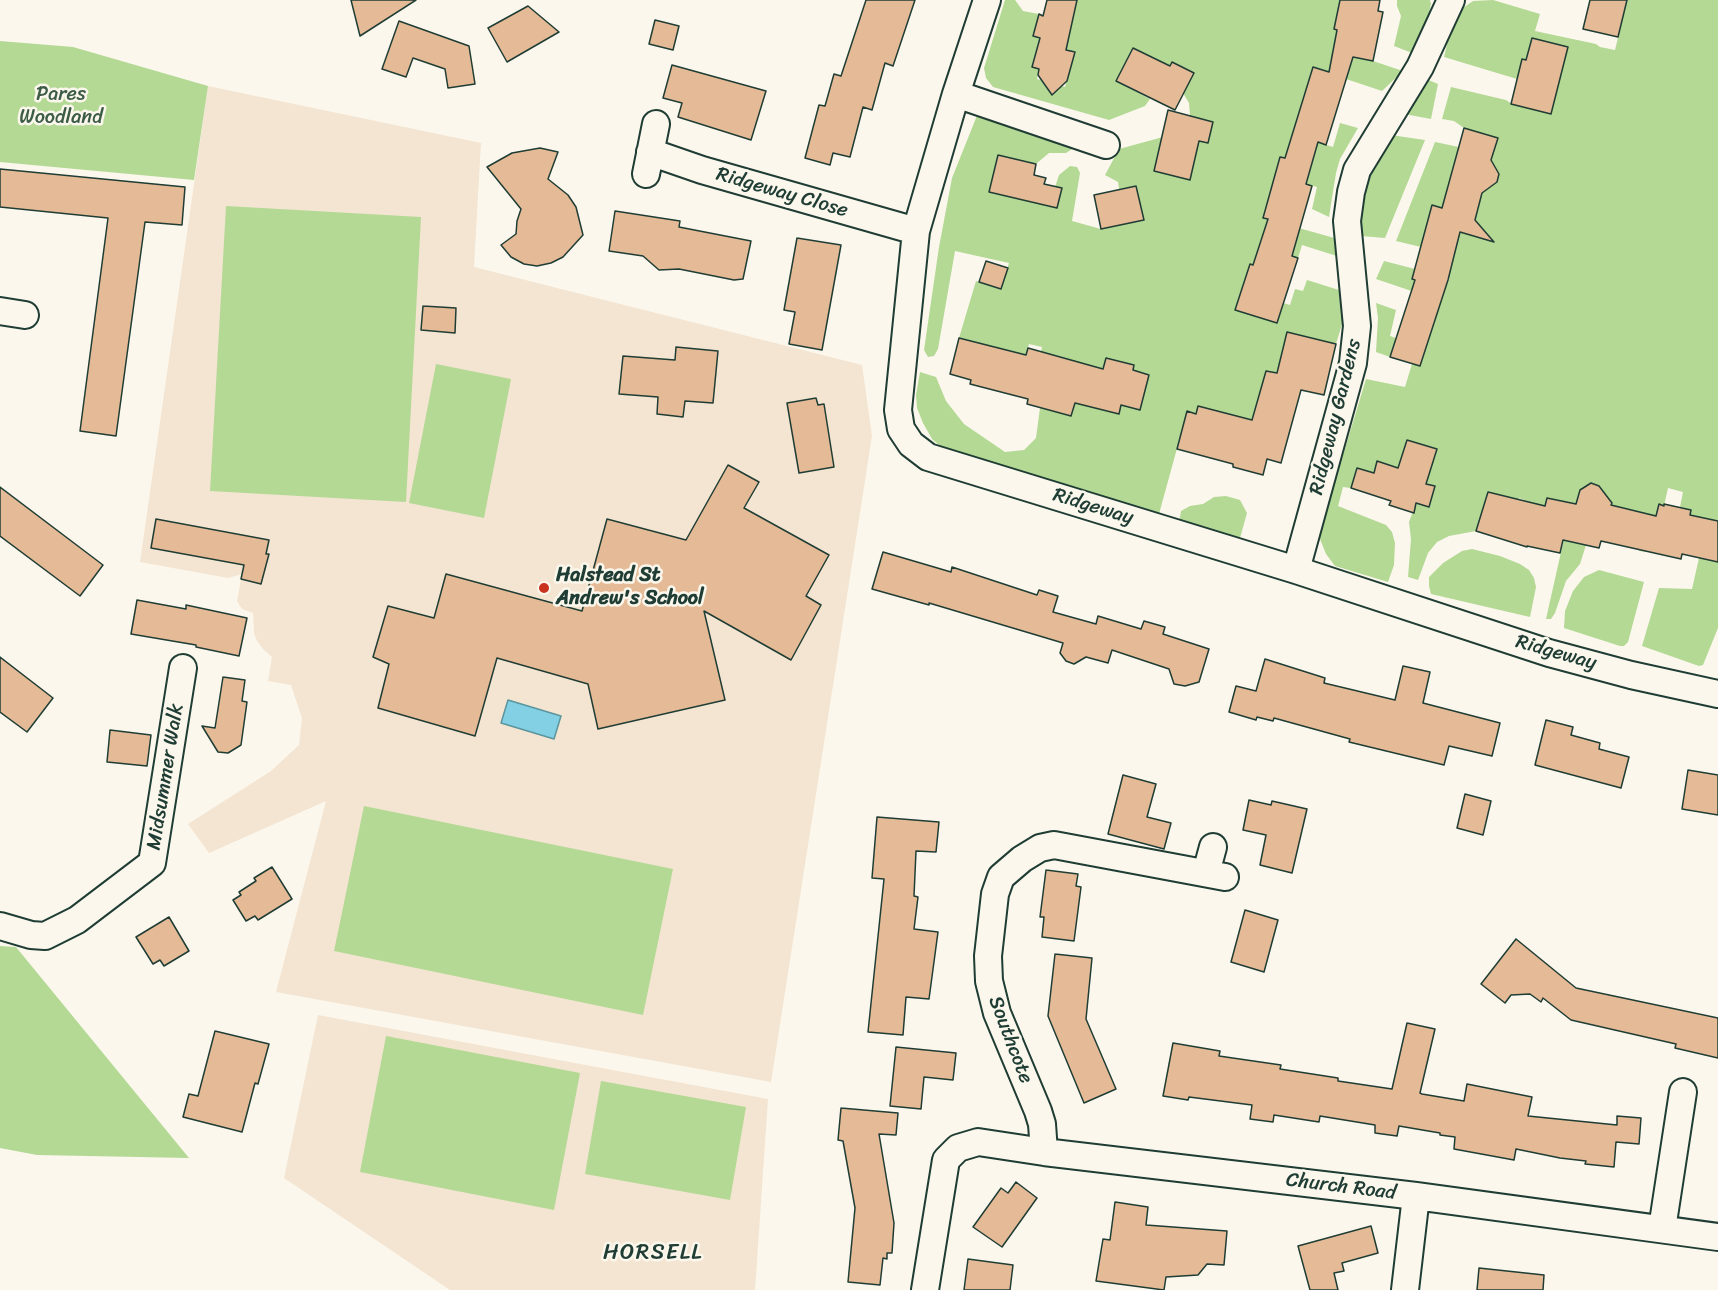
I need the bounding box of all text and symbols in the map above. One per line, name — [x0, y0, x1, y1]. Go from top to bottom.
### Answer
park label: Pares Woodland — [19, 83, 103, 130]
street label: Ridgeway Close — [713, 163, 851, 223]
street label: Ridgeway Gardens — [1305, 337, 1367, 497]
street label: Ridgeway — [1050, 483, 1136, 531]
place label: Halstead St Andrew's School — [556, 564, 704, 611]
marker: Halstead St Andrew's School — [537, 581, 551, 595]
street label: Ridgeway — [1513, 630, 1599, 676]
street label: Midsummer Walk — [143, 702, 189, 852]
street label: Southcote — [982, 993, 1038, 1087]
street label: Church Road — [1285, 1168, 1397, 1206]
district label: HORSELL — [604, 1240, 702, 1266]

